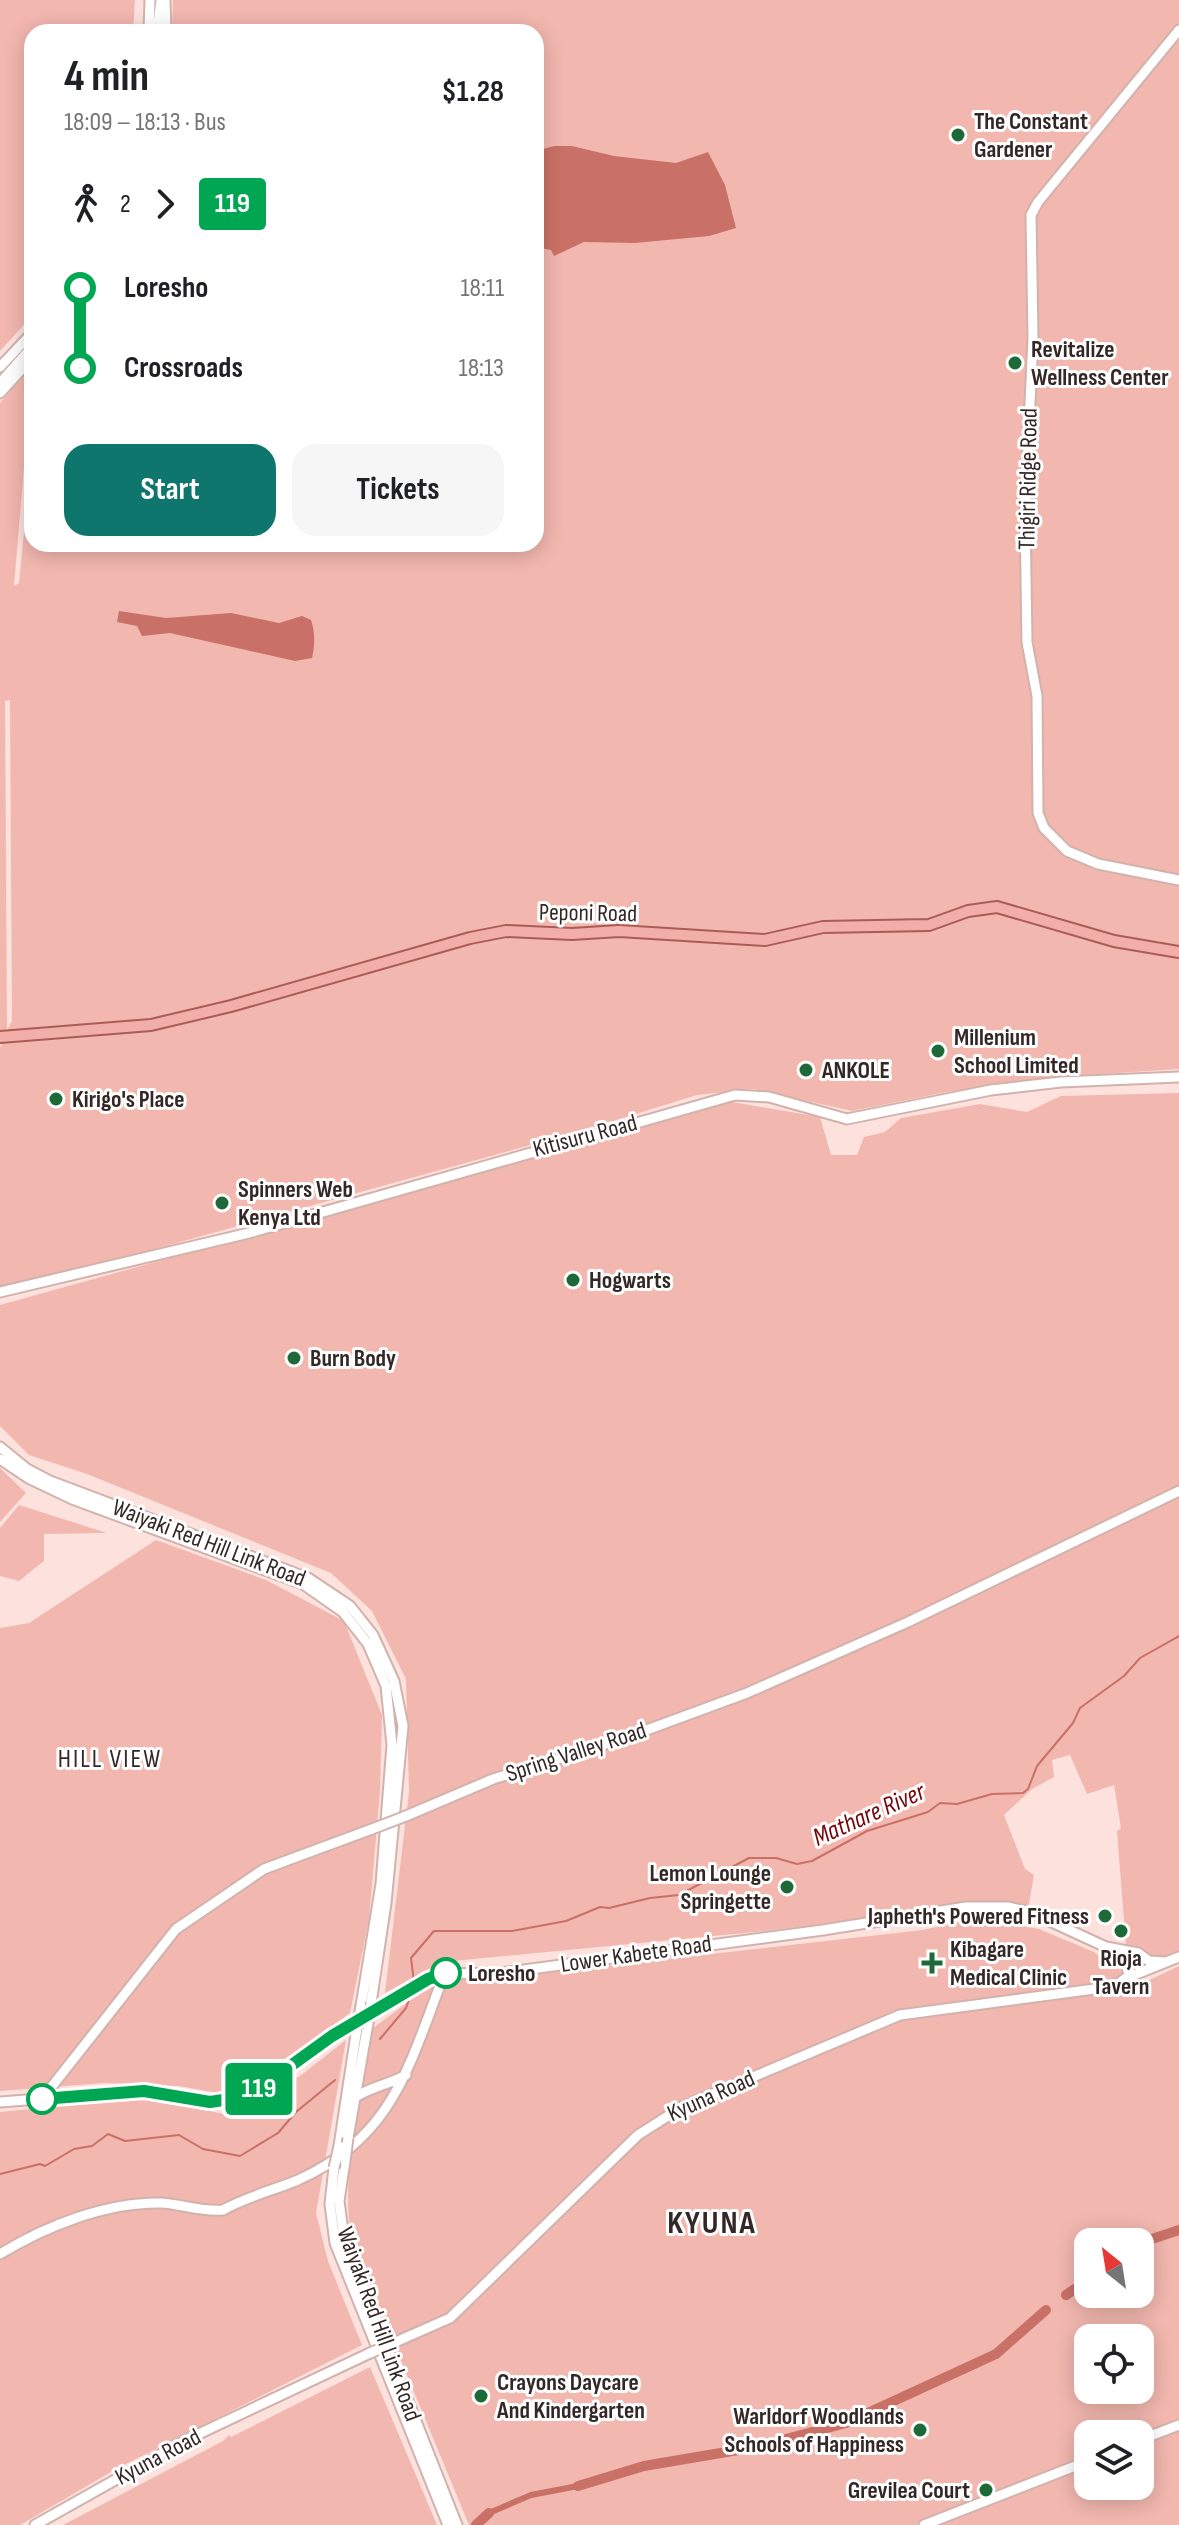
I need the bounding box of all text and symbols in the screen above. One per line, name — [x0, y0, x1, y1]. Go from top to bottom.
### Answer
text: 4 min — [64, 50, 149, 103]
text: $1.28 — [441, 74, 504, 110]
text: 18:09 – 18:13 · Bus — [64, 107, 226, 138]
place label: The Constant Gardener — [974, 107, 1088, 164]
marker: The Constant Gardener — [949, 126, 967, 144]
icon: walk — [64, 182, 108, 226]
icon: forward — [143, 182, 187, 226]
text: 119 — [215, 187, 250, 220]
text: 2 — [120, 189, 131, 220]
text: Loresho — [124, 270, 208, 306]
text: 18:11 — [460, 273, 504, 304]
place label: Revitalize Wellness Center — [1031, 335, 1169, 392]
text: Crossroads — [124, 350, 243, 386]
text: 18:13 — [459, 353, 504, 384]
marker: Revitalize Wellness Center — [1006, 354, 1024, 372]
street label: Thigiri Ridge Road — [1012, 408, 1044, 550]
button: Start — [64, 444, 276, 536]
button: Tickets — [292, 444, 504, 536]
street label: Peponi Road — [539, 898, 637, 928]
place label: Millenium School Limited — [954, 1023, 1079, 1080]
marker: Millenium School Limited — [929, 1042, 947, 1060]
place label: ANKOLE — [821, 1056, 890, 1085]
marker: ANKOLE — [797, 1061, 815, 1079]
place label: Kirigo's Place — [72, 1085, 185, 1114]
marker: Kirigo's Place — [47, 1090, 65, 1108]
street label: Kitisuru Road — [530, 1108, 640, 1164]
place label: Spinners Web Kenya Ltd — [238, 1175, 353, 1232]
marker: Spinners Web Kenya Ltd — [213, 1194, 231, 1212]
place label: Hogwarts — [589, 1266, 671, 1295]
marker: Hogwarts — [564, 1271, 582, 1289]
place label: Burn Body — [310, 1344, 396, 1373]
marker: Burn Body — [285, 1349, 303, 1367]
street label: Waiyaki Red Hill Link Road — [108, 1493, 310, 1593]
street label: Spring Valley Road — [502, 1716, 650, 1788]
district label: HILL VIEW — [58, 1744, 162, 1775]
water label: Mathare River — [808, 1776, 931, 1853]
place label: Lemon Lounge Springette — [650, 1859, 771, 1916]
marker: Lemon Lounge Springette — [778, 1878, 796, 1896]
place label: Japheth's Powered Fitness — [867, 1902, 1089, 1931]
marker: Japheth's Powered Fitness — [1096, 1907, 1114, 1925]
marker: Rioja Tavern — [1112, 1922, 1130, 1940]
street label: Lower Kabete Road — [559, 1929, 713, 1979]
place label: Kibagare Medical Clinic — [950, 1935, 1067, 1992]
place label: Rioja Tavern — [1093, 1944, 1149, 2001]
marker: Kibagare Medical Clinic — [921, 1952, 943, 1974]
marker: Loresho — [431, 1958, 461, 1988]
place label: Loresho — [468, 1959, 536, 1988]
line badge: 119 — [213, 2063, 305, 2115]
street label: Kyuna Road — [663, 2064, 759, 2128]
text: 119 — [241, 2072, 277, 2105]
unlabelled marker — [27, 2084, 57, 2114]
district label: KYUNA — [667, 2204, 757, 2243]
street label: Waiyaki Red Hill Link Road — [330, 2223, 428, 2425]
north arrow — [1074, 2228, 1154, 2308]
map controls — [1074, 2228, 1154, 2500]
button: locate — [1074, 2324, 1154, 2404]
place label: Crayons Daycare And Kindergarten — [496, 2368, 645, 2425]
marker: Crayons Daycare And Kindergarten — [472, 2387, 490, 2405]
place label: Warldorf Woodlands Schools of Happiness — [725, 2402, 904, 2459]
button: layers — [1074, 2420, 1154, 2500]
marker: Warldorf Woodlands Schools of Happiness — [911, 2421, 929, 2439]
street label: Kyuna Road — [110, 2422, 206, 2492]
place label: Grevilea Court — [848, 2476, 970, 2505]
marker: Grevilea Court — [977, 2481, 995, 2499]

